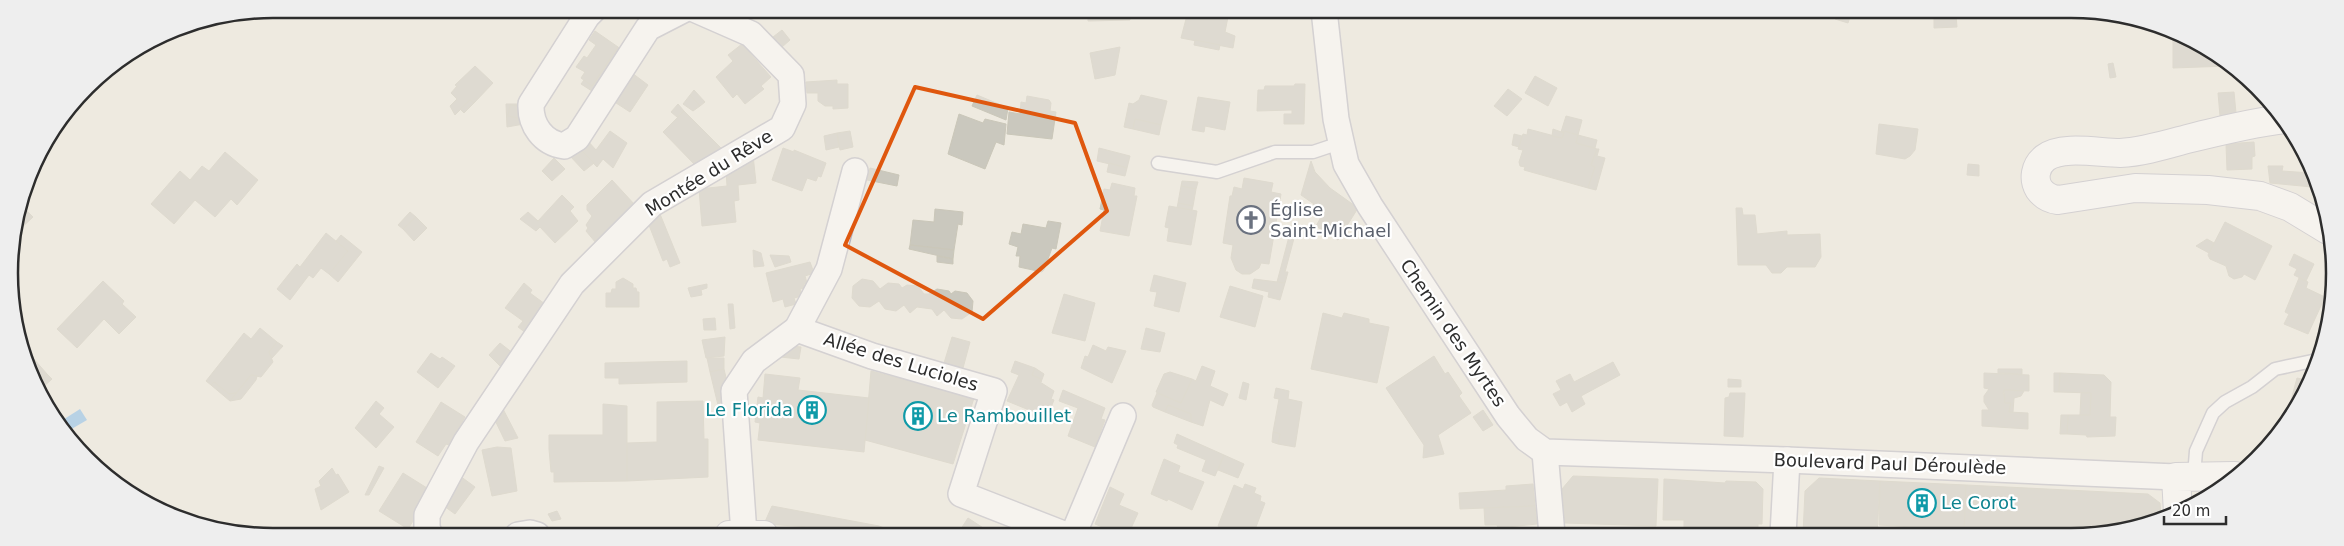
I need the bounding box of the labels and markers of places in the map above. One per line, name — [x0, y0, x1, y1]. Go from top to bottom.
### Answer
place label: Église Saint-Michael — [1270, 199, 1391, 241]
church icon: Église Saint-Michael — [1236, 205, 1266, 235]
building icon: Le Florida — [797, 395, 827, 425]
place label: Le Florida — [705, 399, 793, 420]
building icon: Le Rambouillet — [903, 401, 933, 431]
place label: Le Rambouillet — [937, 405, 1071, 426]
building icon: Le Corot — [1907, 488, 1937, 518]
place label: Le Corot — [1941, 492, 2016, 513]

